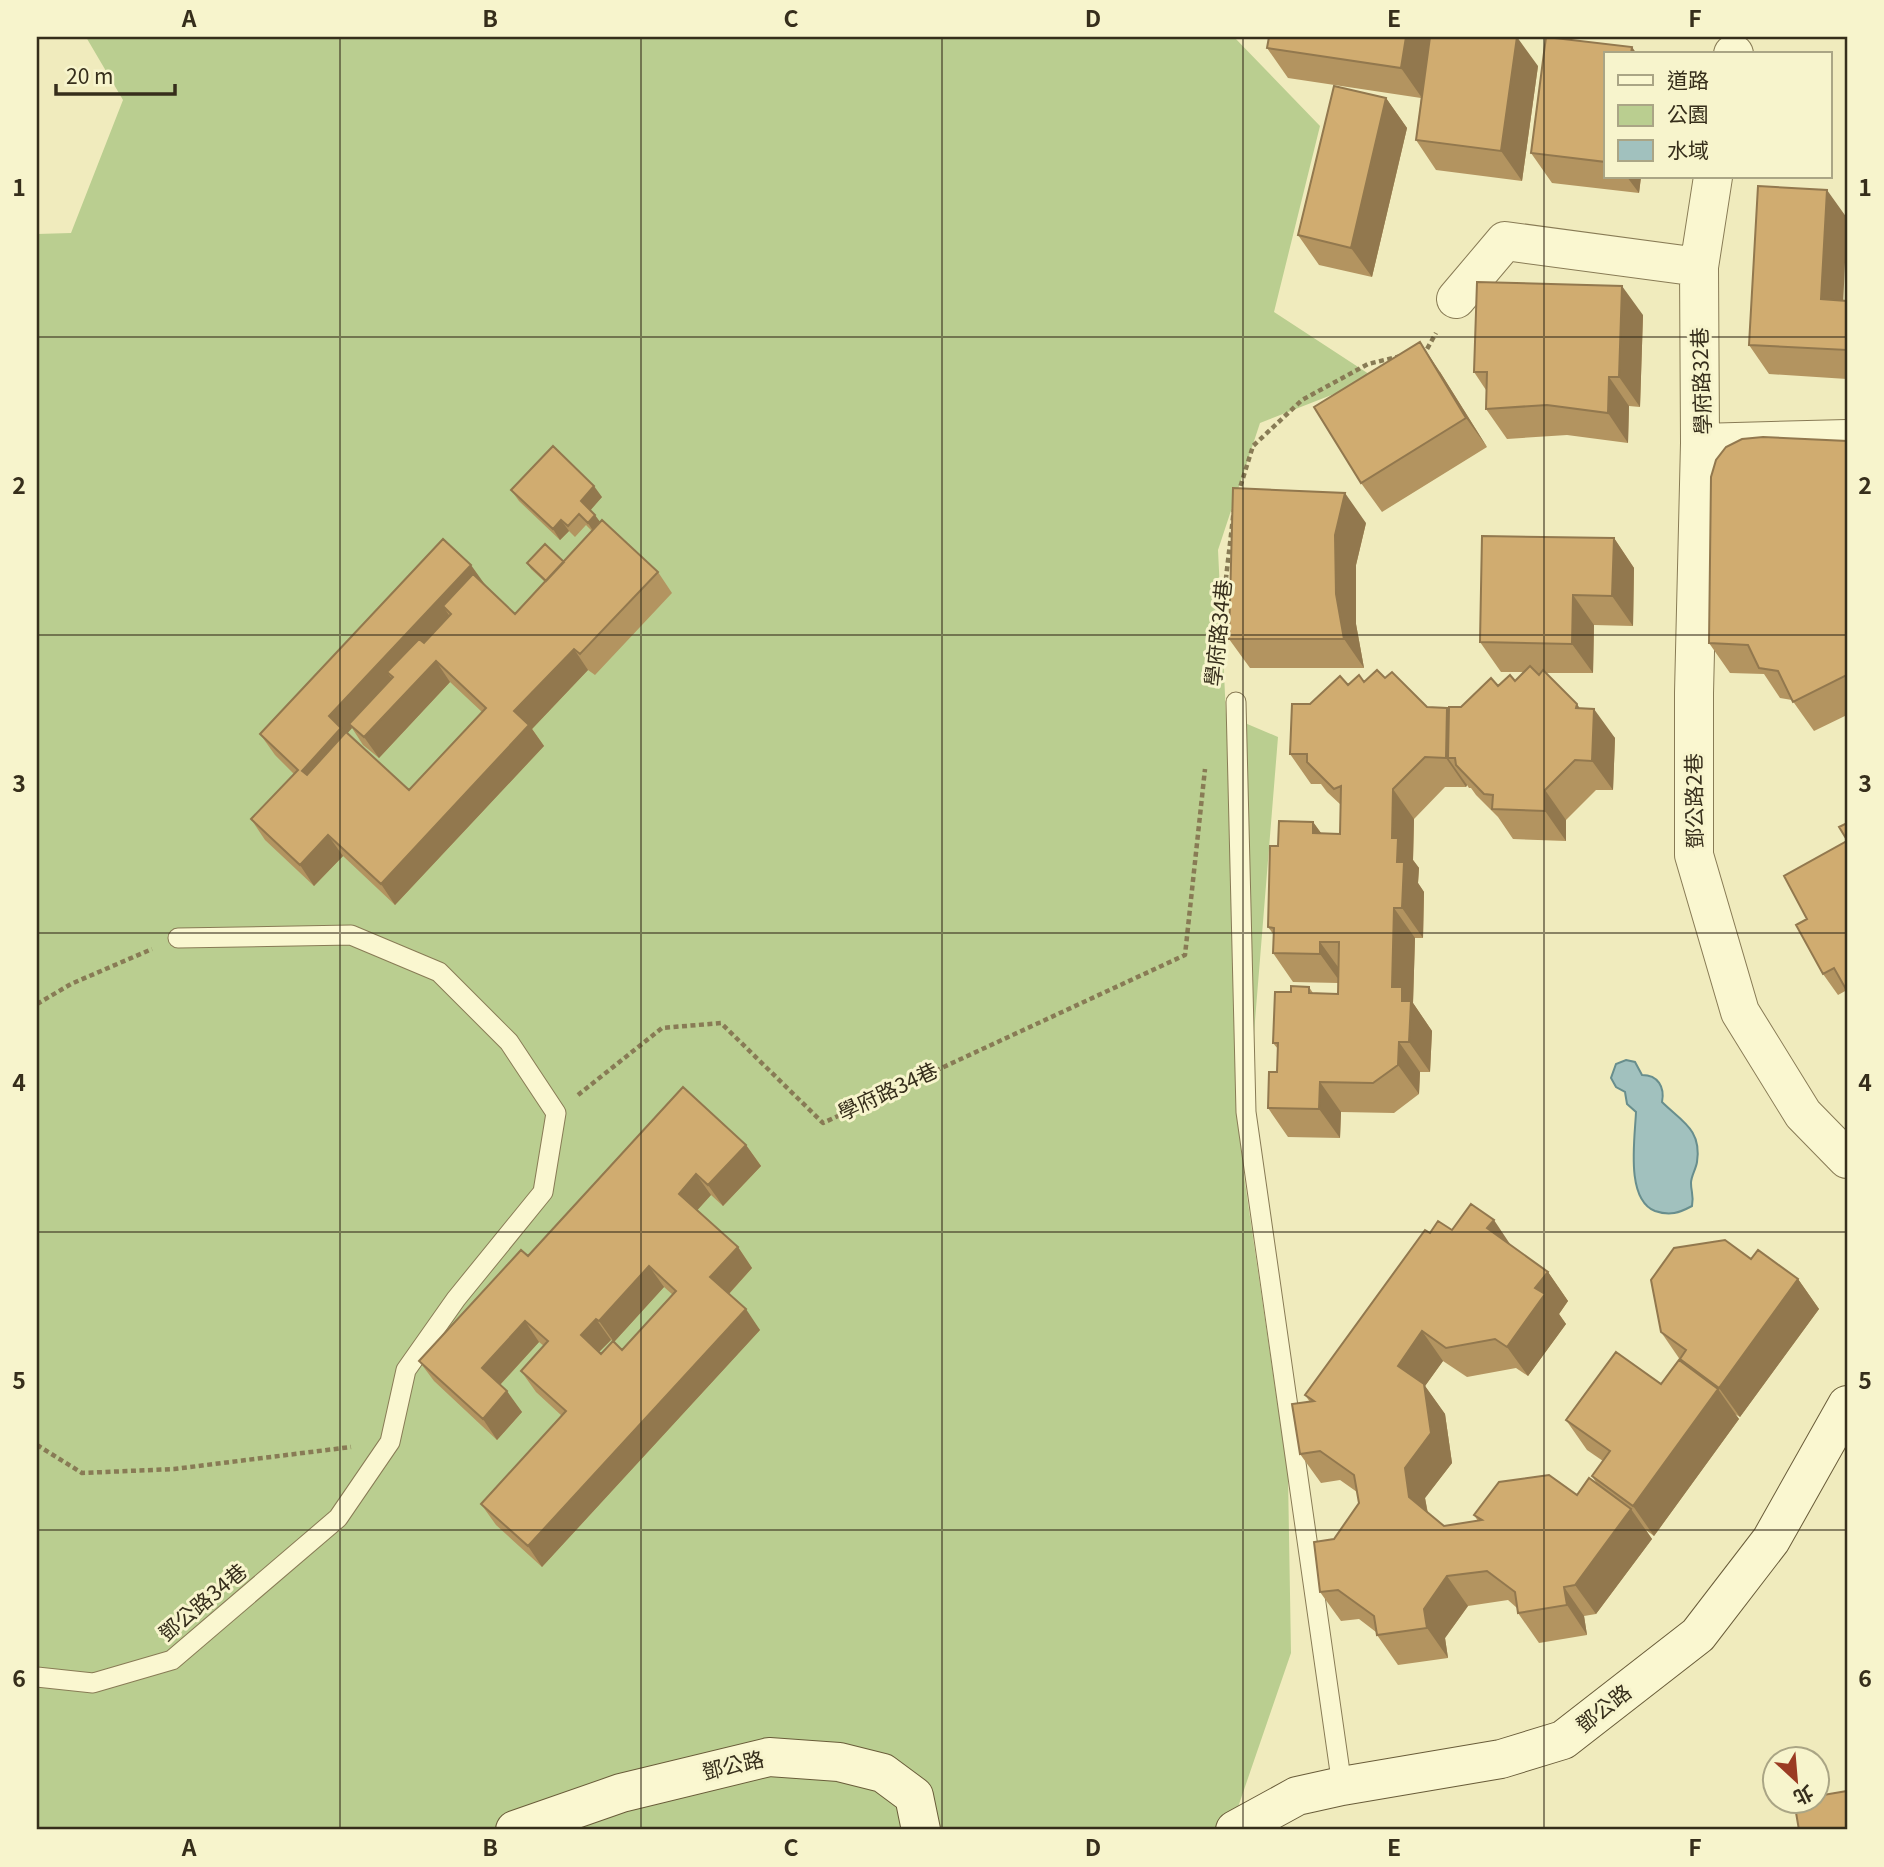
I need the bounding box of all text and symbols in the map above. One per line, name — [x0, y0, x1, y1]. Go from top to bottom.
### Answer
text: A — [181, 0, 197, 34]
text: B — [482, 0, 498, 34]
text: C — [783, 0, 799, 34]
text: D — [1085, 0, 1101, 34]
text: E — [1387, 0, 1401, 34]
text: F — [1688, 0, 1702, 34]
scale bar — [56, 52, 175, 96]
legend — [1604, 52, 1832, 178]
text: 20 m — [66, 60, 113, 90]
text: 道路 — [1667, 64, 1709, 94]
text: 公園 — [1667, 98, 1709, 128]
text: 水域 — [1667, 134, 1709, 164]
text: 1 — [12, 169, 26, 203]
text: 1 — [1858, 169, 1872, 203]
street label: 學府路32巷 — [1683, 327, 1717, 435]
text: 2 — [12, 467, 26, 501]
text: 2 — [1858, 467, 1872, 501]
street label: 學府路34巷 — [1196, 578, 1238, 688]
street label: 鄧公路2巷 — [1677, 753, 1709, 849]
text: 3 — [12, 765, 26, 799]
text: 3 — [1858, 765, 1872, 799]
street label: 學府路34巷 — [832, 1054, 942, 1126]
text: 4 — [12, 1064, 26, 1098]
text: 4 — [1858, 1064, 1872, 1098]
text: 5 — [12, 1362, 26, 1396]
text: 5 — [1858, 1362, 1872, 1396]
street label: 鄧公路34巷 — [151, 1555, 252, 1647]
text: 6 — [12, 1660, 26, 1694]
text: 6 — [1858, 1660, 1872, 1694]
street label: 鄧公路 — [1569, 1676, 1637, 1739]
street label: 鄧公路 — [698, 1742, 767, 1786]
north arrow — [1762, 1744, 1832, 1814]
text: 北 — [1790, 1780, 1819, 1813]
text: A — [181, 1829, 197, 1863]
text: B — [482, 1829, 498, 1863]
text: C — [783, 1829, 799, 1863]
text: D — [1085, 1829, 1101, 1863]
text: E — [1387, 1829, 1401, 1863]
text: F — [1688, 1829, 1702, 1863]

